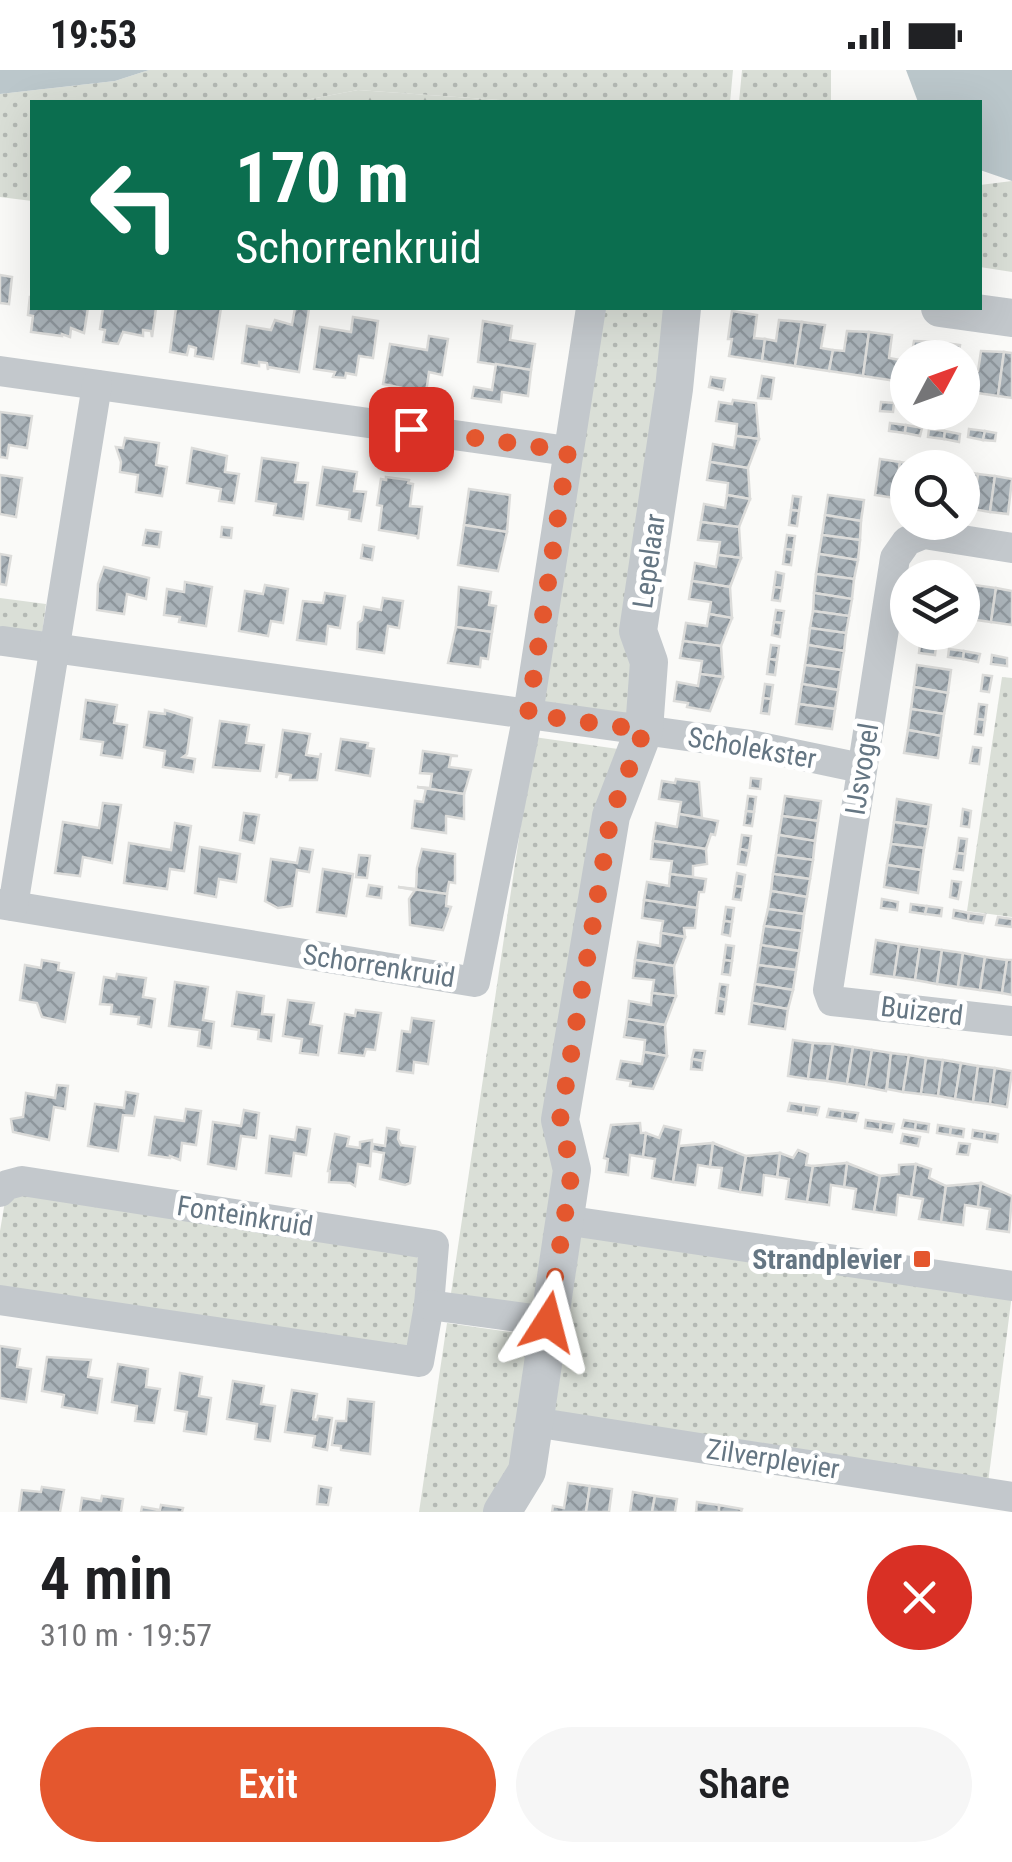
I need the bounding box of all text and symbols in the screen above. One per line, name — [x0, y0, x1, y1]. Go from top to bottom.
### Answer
text: 19:53 — [50, 13, 137, 57]
text: 170 m — [235, 137, 409, 219]
icon: left — [70, 140, 200, 270]
text: Schorrenkruid — [235, 221, 482, 274]
north arrow — [890, 340, 980, 430]
map controls — [890, 340, 980, 650]
pin — [369, 387, 454, 472]
icon: arrive — [384, 402, 439, 457]
button: search — [890, 450, 980, 540]
street label: Lepelaar — [626, 512, 672, 610]
button: layers — [890, 560, 980, 650]
street label: Scholekster — [685, 720, 819, 776]
street label: IJsvogel — [838, 721, 886, 817]
street label: Schorrenkruid — [301, 938, 457, 994]
street label: Buizerd — [879, 990, 965, 1032]
street label: Fonteinkruid — [175, 1189, 315, 1243]
place label: Strandplevier — [752, 1243, 902, 1276]
marker: Strandplevier — [911, 1248, 933, 1270]
position arrow — [496, 1270, 600, 1374]
street label: Zilverplevier — [704, 1432, 842, 1486]
text: 4 min — [40, 1543, 173, 1614]
button: close — [867, 1545, 972, 1650]
text: 310 m · 19:57 — [40, 1616, 212, 1654]
button: Exit — [40, 1727, 496, 1842]
button: Share — [516, 1727, 972, 1842]

